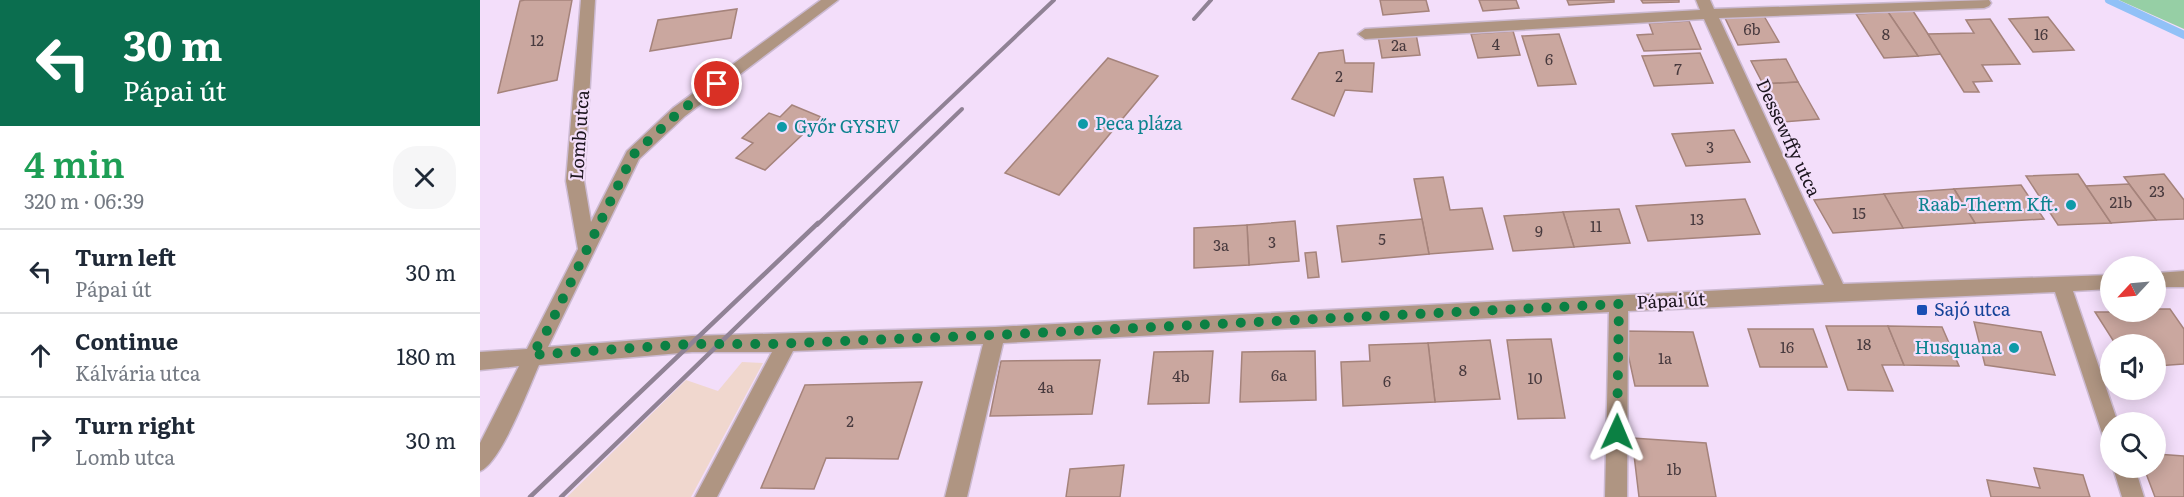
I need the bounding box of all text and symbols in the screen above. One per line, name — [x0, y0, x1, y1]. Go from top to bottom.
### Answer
text: 30 m — [123, 12, 223, 74]
house number: 6b — [1743, 17, 1761, 40]
house number: 8 — [1882, 22, 1890, 45]
house number: 16 — [2034, 22, 2048, 45]
icon: left — [24, 24, 102, 102]
house number: 12 — [530, 28, 544, 51]
house number: 4 — [1492, 32, 1500, 55]
house number: 2a — [1391, 33, 1408, 56]
house number: 6 — [1545, 47, 1553, 70]
house number: 7 — [1674, 57, 1682, 80]
pin — [691, 58, 742, 109]
house number: 2 — [1335, 64, 1343, 87]
icon: arrive — [700, 67, 733, 100]
text: Pápai út — [123, 69, 226, 109]
street label: Dessewffy utca — [1750, 74, 1829, 201]
street label: Lomb utca — [562, 89, 595, 181]
place label: Peca pláza — [1095, 109, 1183, 136]
place label: Győr GYSEV — [794, 112, 900, 139]
marker: Peca pláza — [1076, 117, 1090, 131]
marker: Győr GYSEV — [775, 120, 789, 134]
house number: 3 — [1706, 135, 1714, 158]
text: 4 min — [24, 136, 125, 189]
button: close — [393, 146, 456, 209]
house number: 23 — [2149, 179, 2165, 202]
text: 320 m · 06:39 — [24, 185, 144, 215]
place label: Raab-Therm Kft. — [1918, 190, 2059, 217]
house number: 21b — [2110, 190, 2132, 213]
marker: Raab-Therm Kft. — [2064, 198, 2078, 212]
house number: 15 — [1852, 201, 1866, 224]
house number: 13 — [1690, 207, 1704, 230]
house number: 11 — [1590, 214, 1602, 237]
house number: 9 — [1535, 219, 1543, 242]
house number: 5 — [1378, 227, 1386, 250]
house number: 3 — [1268, 230, 1276, 253]
house number: 3a — [1213, 233, 1230, 256]
text: Turn left — [75, 240, 176, 273]
icon: left — [24, 255, 57, 288]
text: 30 m — [406, 255, 456, 288]
north arrow — [2100, 256, 2166, 322]
map controls — [2100, 256, 2166, 478]
text: Pápai út — [75, 273, 152, 303]
street label: Pápai út — [1636, 284, 1707, 315]
place label: Sajó utca — [1934, 295, 2011, 322]
marker: Sajó utca — [1915, 303, 1929, 317]
text: Continue — [75, 324, 178, 357]
house number: 18 — [1857, 332, 1871, 355]
place label: Husquana — [1915, 333, 2002, 360]
button: sound — [2100, 334, 2166, 400]
house number: 16 — [1780, 335, 1794, 358]
icon: ahead — [24, 339, 57, 372]
text: 180 m — [396, 339, 456, 372]
marker: Husquana — [2007, 341, 2021, 355]
house number: 1a — [1658, 346, 1673, 369]
text: Kálvária utca — [75, 357, 200, 387]
house number: 8 — [1459, 358, 1467, 381]
house number: 6a — [1271, 363, 1288, 386]
house number: 4b — [1172, 364, 1190, 387]
house number: 10 — [1528, 366, 1543, 389]
house number: 6 — [1383, 369, 1391, 392]
house number: 4a — [1038, 375, 1055, 398]
position arrow — [1585, 400, 1649, 464]
text: Turn right — [75, 408, 195, 441]
house number: 2 — [846, 409, 854, 432]
button: search — [2100, 412, 2166, 478]
icon: right — [24, 423, 57, 456]
text: 30 m — [406, 423, 456, 456]
text: Lomb utca — [75, 441, 175, 471]
house number: 1b — [1666, 457, 1682, 480]

